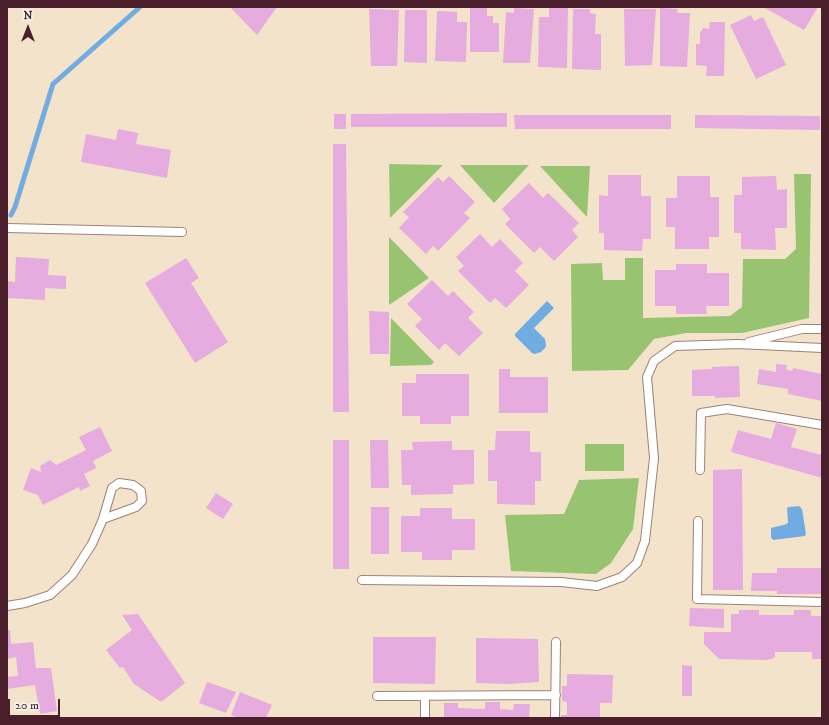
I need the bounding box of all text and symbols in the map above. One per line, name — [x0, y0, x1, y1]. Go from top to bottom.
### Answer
north arrow — [8, 8, 48, 48]
text: N — [23, 9, 33, 23]
scale bar — [10, 691, 62, 717]
text: 20 m — [15, 698, 39, 713]

